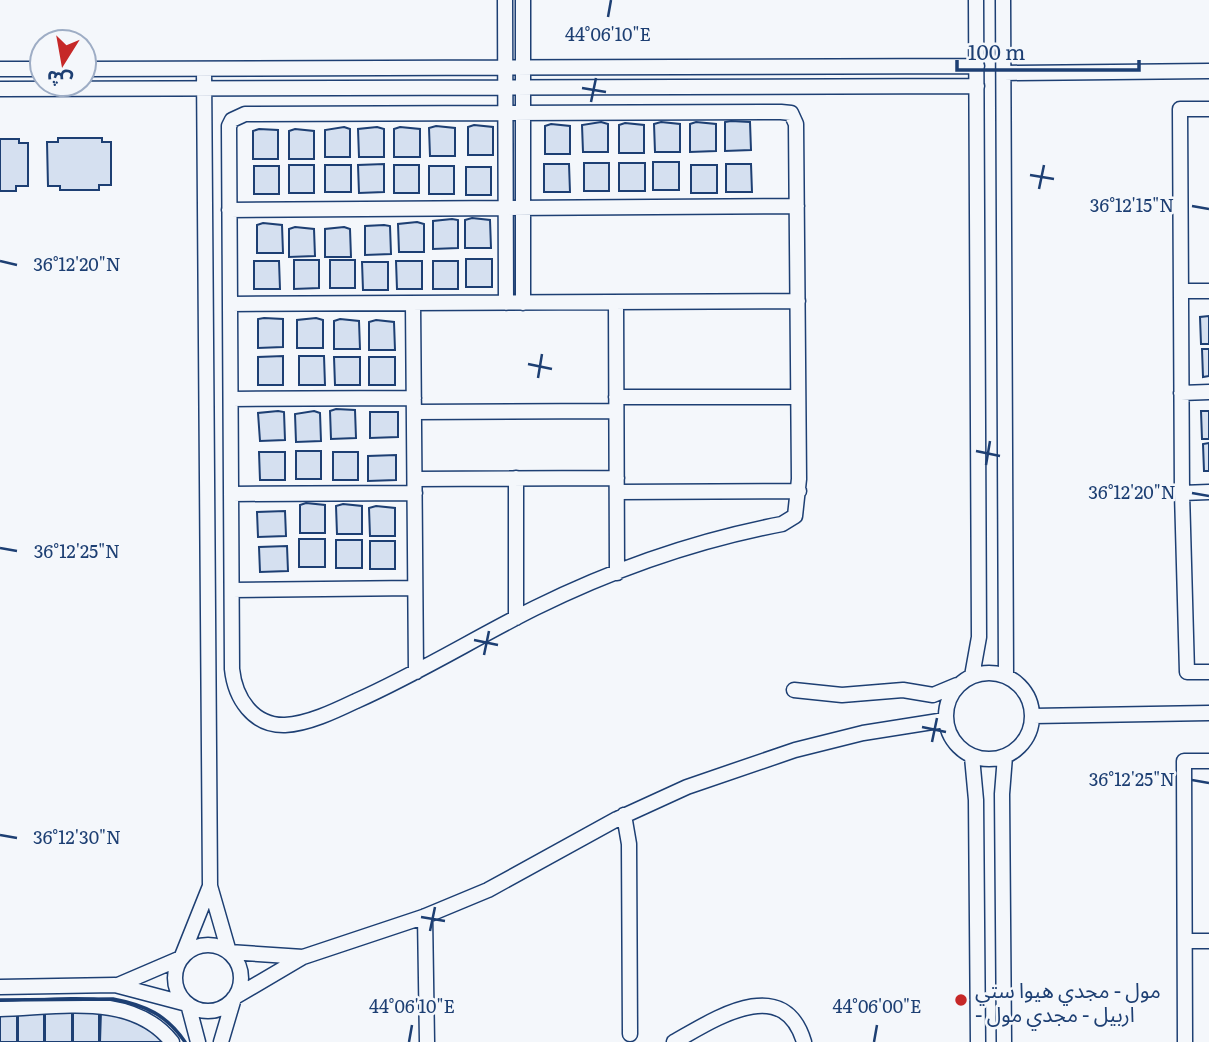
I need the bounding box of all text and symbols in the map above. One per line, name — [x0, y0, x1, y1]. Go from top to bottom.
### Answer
text: 44°06'10"E — [565, 20, 651, 47]
north arrow — [28, 28, 98, 98]
scale bar — [957, 28, 1139, 72]
text: 100 m — [968, 35, 1025, 66]
text: ش — [44, 64, 75, 97]
text: 36°12'15"N — [1090, 191, 1174, 218]
text: 36°12'20"N — [33, 250, 121, 277]
text: 36°12'20"N — [1088, 478, 1176, 505]
text: 36°12'25"N — [34, 537, 120, 564]
text: 36°12'25"N — [1089, 765, 1175, 792]
text: 36°12'30"N — [33, 823, 121, 850]
place label: مول - مجدي هيوا ستي - اربيل - مجدي مول — [975, 973, 1161, 1030]
text: 44°06'10"E — [369, 992, 455, 1019]
text: 44°06'00"E — [833, 992, 921, 1019]
marker: مول - مجدي هيوا ستي - اربيل - مجدي مول — [953, 992, 969, 1008]

